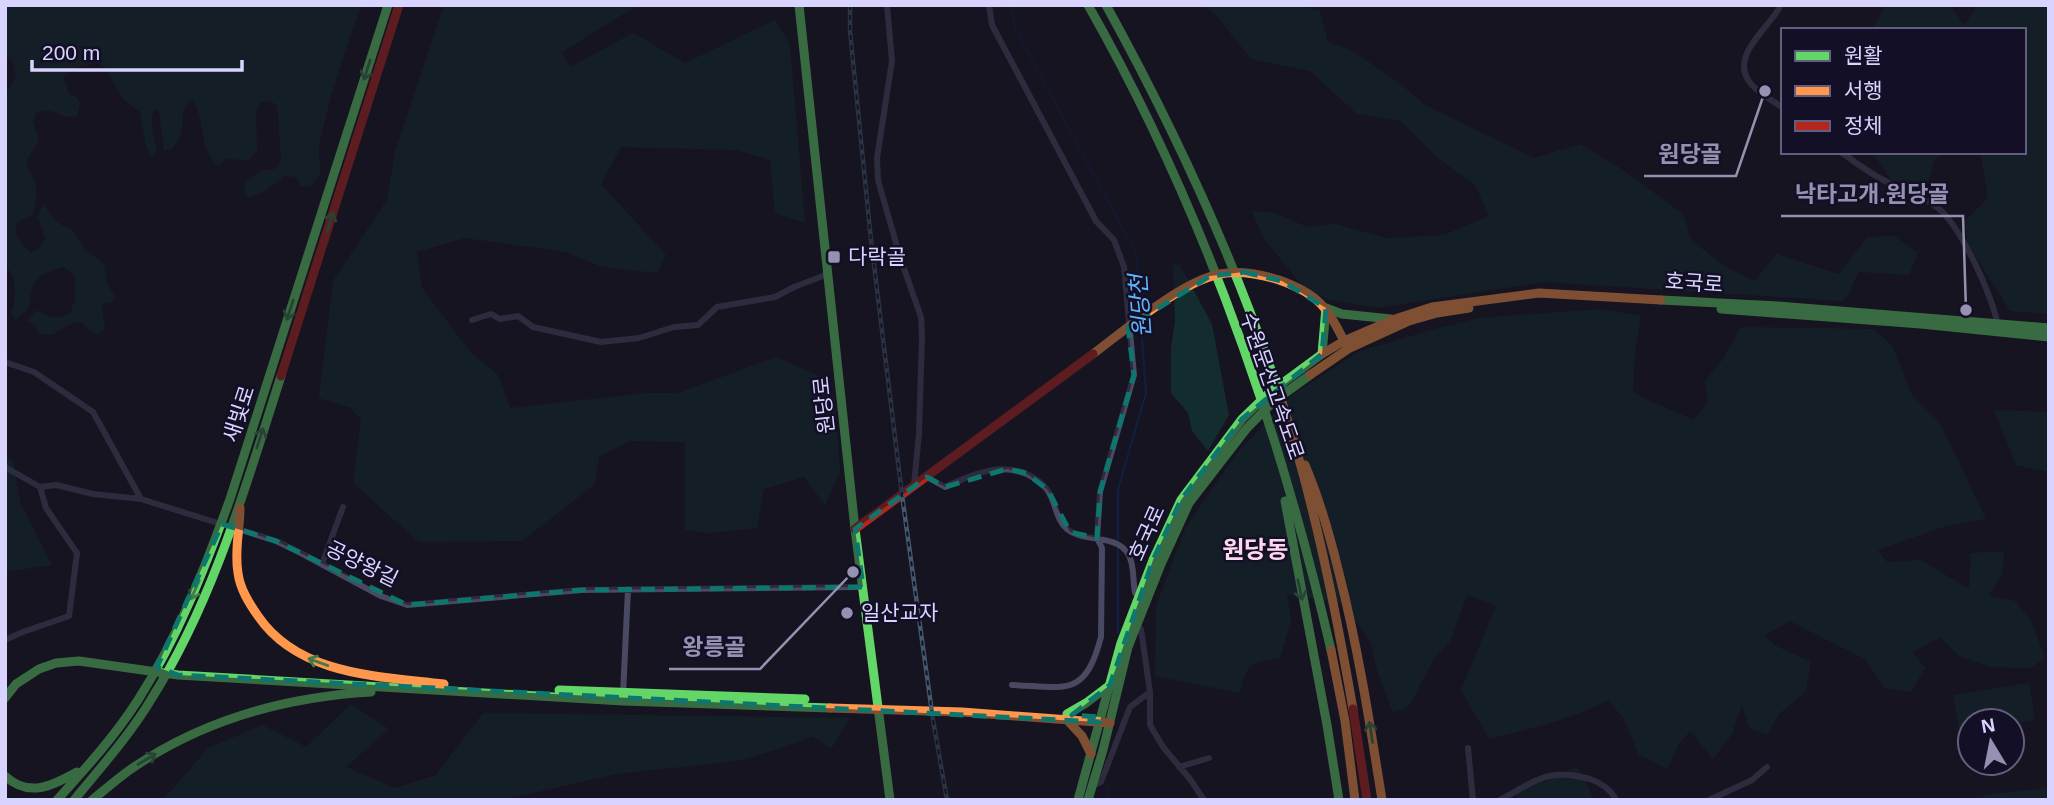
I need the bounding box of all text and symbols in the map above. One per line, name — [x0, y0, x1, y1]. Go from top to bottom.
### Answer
scale bar — [32, 28, 242, 72]
legend — [1781, 28, 2026, 154]
text: 200 m — [42, 41, 100, 64]
text: 원활 — [1844, 44, 1883, 67]
one-way arrow — [359, 59, 372, 81]
text: 서행 — [1844, 79, 1883, 102]
text: 정체 — [1844, 114, 1883, 137]
callout: 원당골 — [1644, 132, 1736, 176]
text: 원당골 — [1658, 141, 1722, 167]
callout: 낙타고개.원당골 — [1781, 172, 1963, 216]
text: 낙타고개.원당골 — [1795, 181, 1949, 207]
one-way arrow — [325, 211, 337, 233]
place label: 다락골 — [848, 245, 906, 268]
marker: 다락골 — [826, 249, 842, 265]
street label: 호국로 — [1664, 269, 1724, 296]
water label: 원당천 — [1125, 271, 1155, 339]
one-way arrow — [283, 299, 296, 321]
street label: 수원문산고속도로 — [1236, 309, 1309, 463]
street label: 원당로 — [809, 375, 838, 435]
street label: 새빛로 — [219, 383, 258, 445]
one-way arrow — [255, 428, 268, 450]
street label: 호국로 — [1124, 502, 1169, 564]
street label: 공양왕길 — [322, 536, 402, 591]
district label: 원당동 — [1222, 536, 1288, 563]
one-way arrow — [1294, 578, 1308, 601]
one-way arrow — [188, 579, 201, 600]
place label: 일산교자 — [861, 601, 938, 624]
marker: 일산교자 — [839, 605, 855, 621]
callout: 왕릉골 — [669, 625, 760, 669]
text: 왕릉골 — [682, 634, 746, 660]
one-way arrow — [307, 655, 329, 668]
north arrow — [1956, 707, 2026, 777]
text: N — [1980, 714, 1997, 737]
one-way arrow — [1364, 721, 1377, 744]
one-way arrow — [136, 752, 156, 766]

